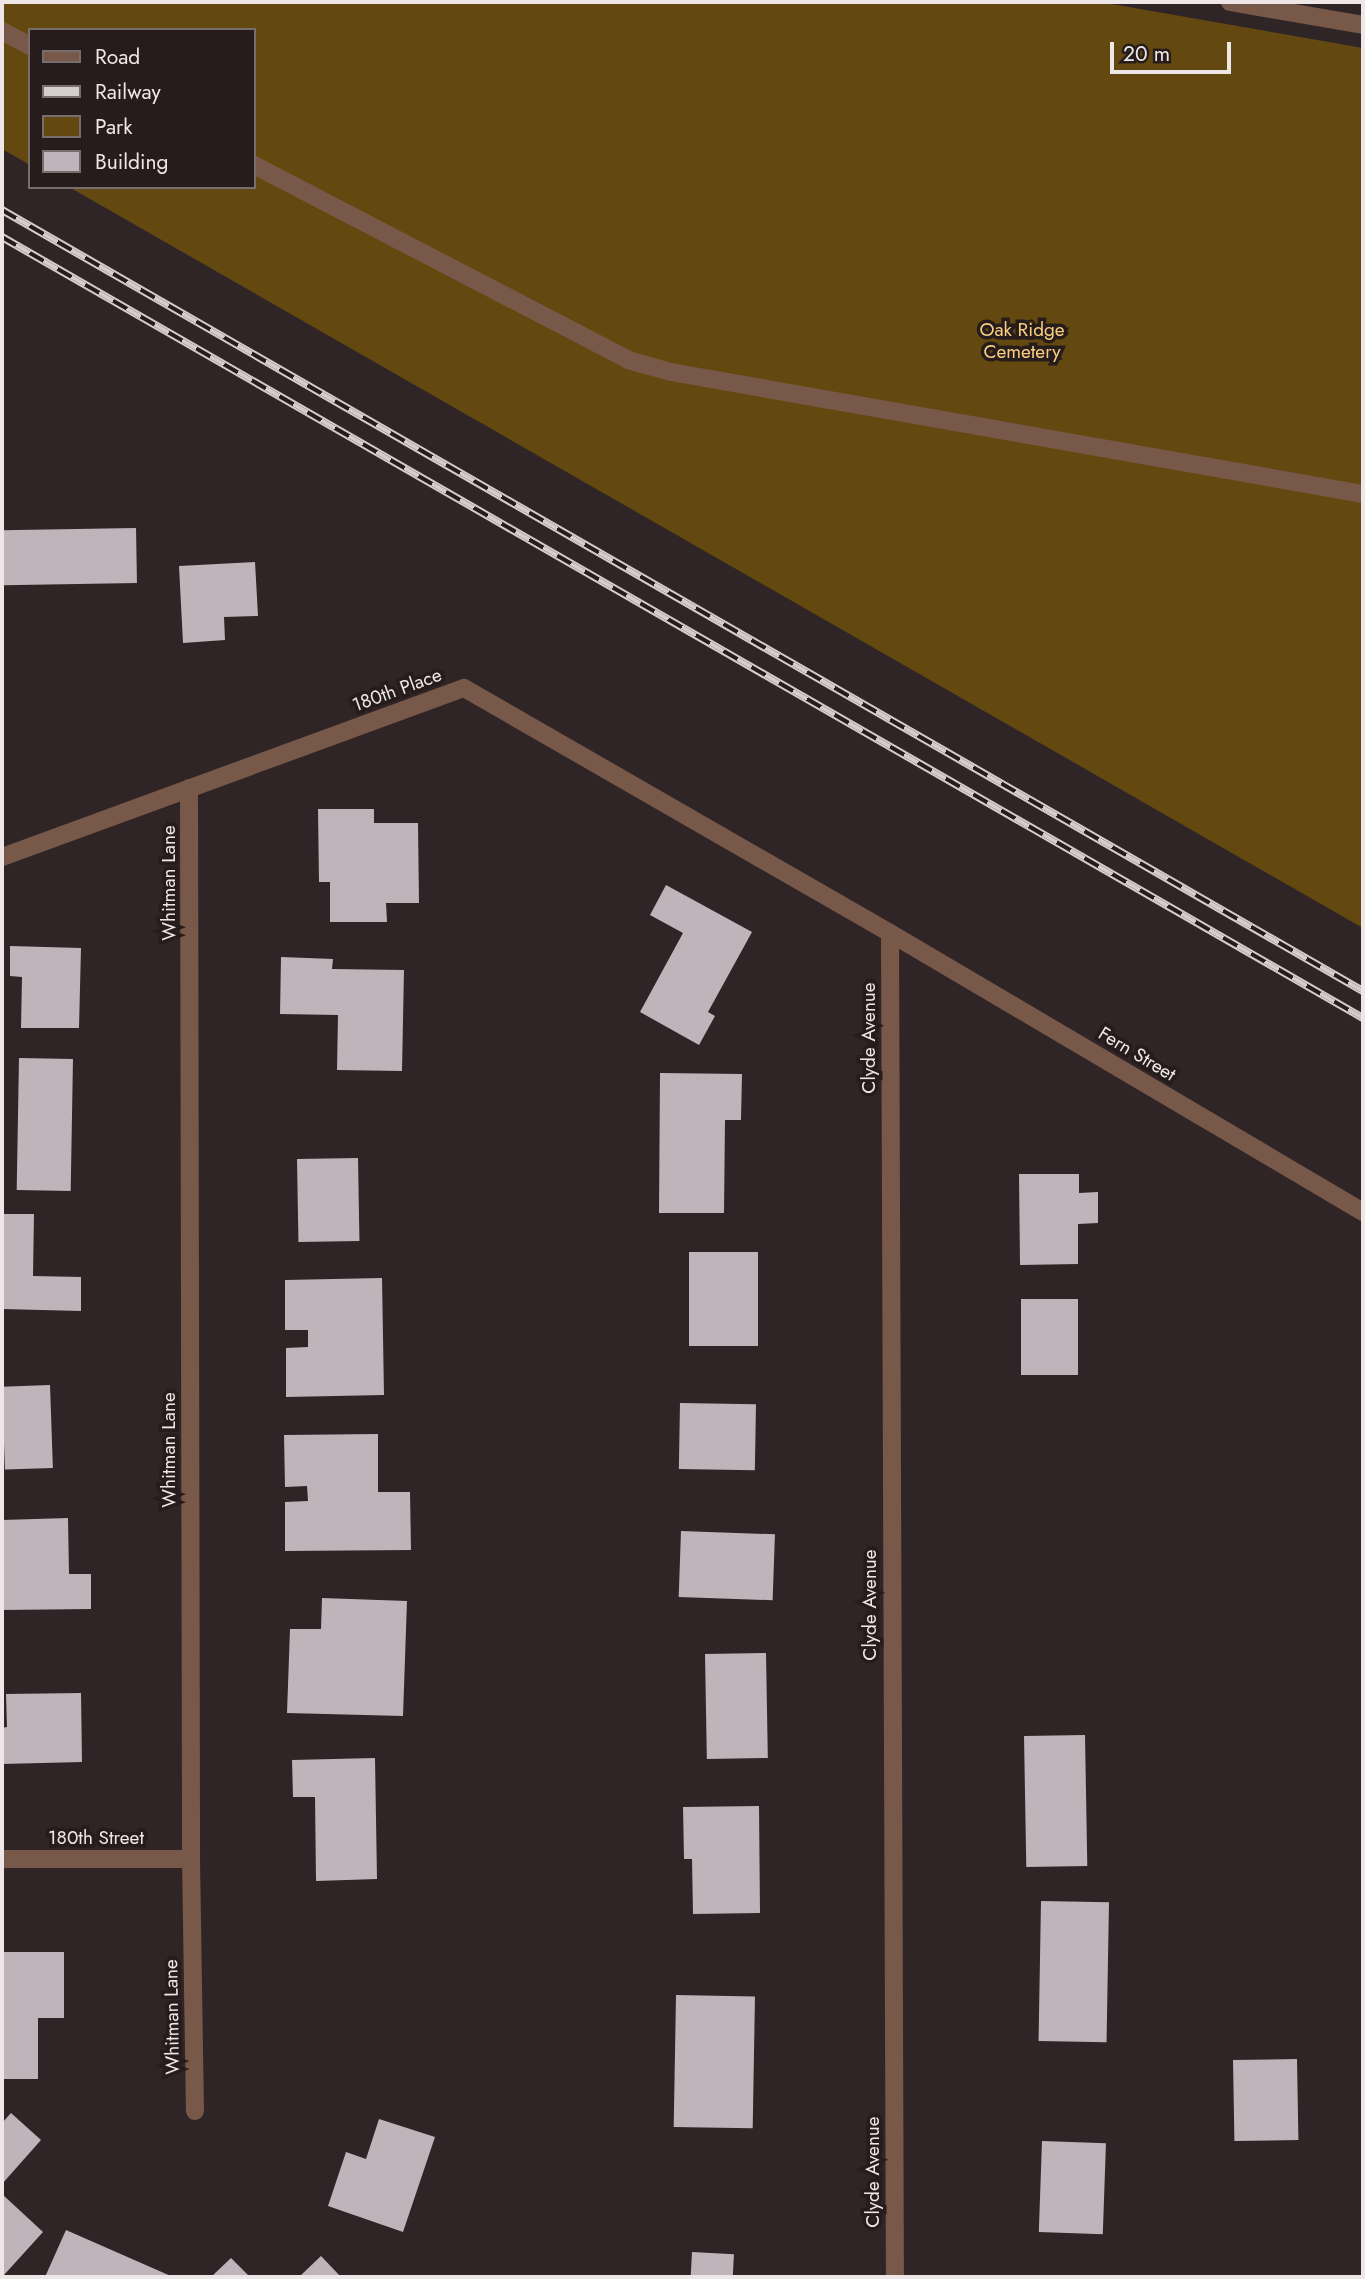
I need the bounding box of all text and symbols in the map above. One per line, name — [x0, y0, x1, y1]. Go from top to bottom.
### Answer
legend — [28, 28, 256, 189]
scale bar — [1113, 28, 1234, 72]
text: 20 m — [1123, 39, 1170, 69]
text: Road — [95, 42, 140, 72]
text: Railway — [95, 77, 161, 107]
text: Park — [95, 112, 132, 142]
text: Building — [95, 147, 168, 177]
park label: Oak Ridge Cemetery — [979, 319, 1065, 363]
street label: 180th Place — [349, 663, 445, 717]
street label: Whitman Lane — [158, 825, 180, 941]
street label: Clyde Avenue — [858, 982, 880, 1094]
street label: Fern Street — [1094, 1022, 1180, 1086]
street label: Whitman Lane — [158, 1392, 180, 1508]
street label: Clyde Avenue — [859, 1549, 881, 1661]
street label: 180th Street — [48, 1827, 144, 1849]
street label: Whitman Lane — [160, 1959, 184, 2075]
street label: Clyde Avenue — [862, 2116, 884, 2228]

